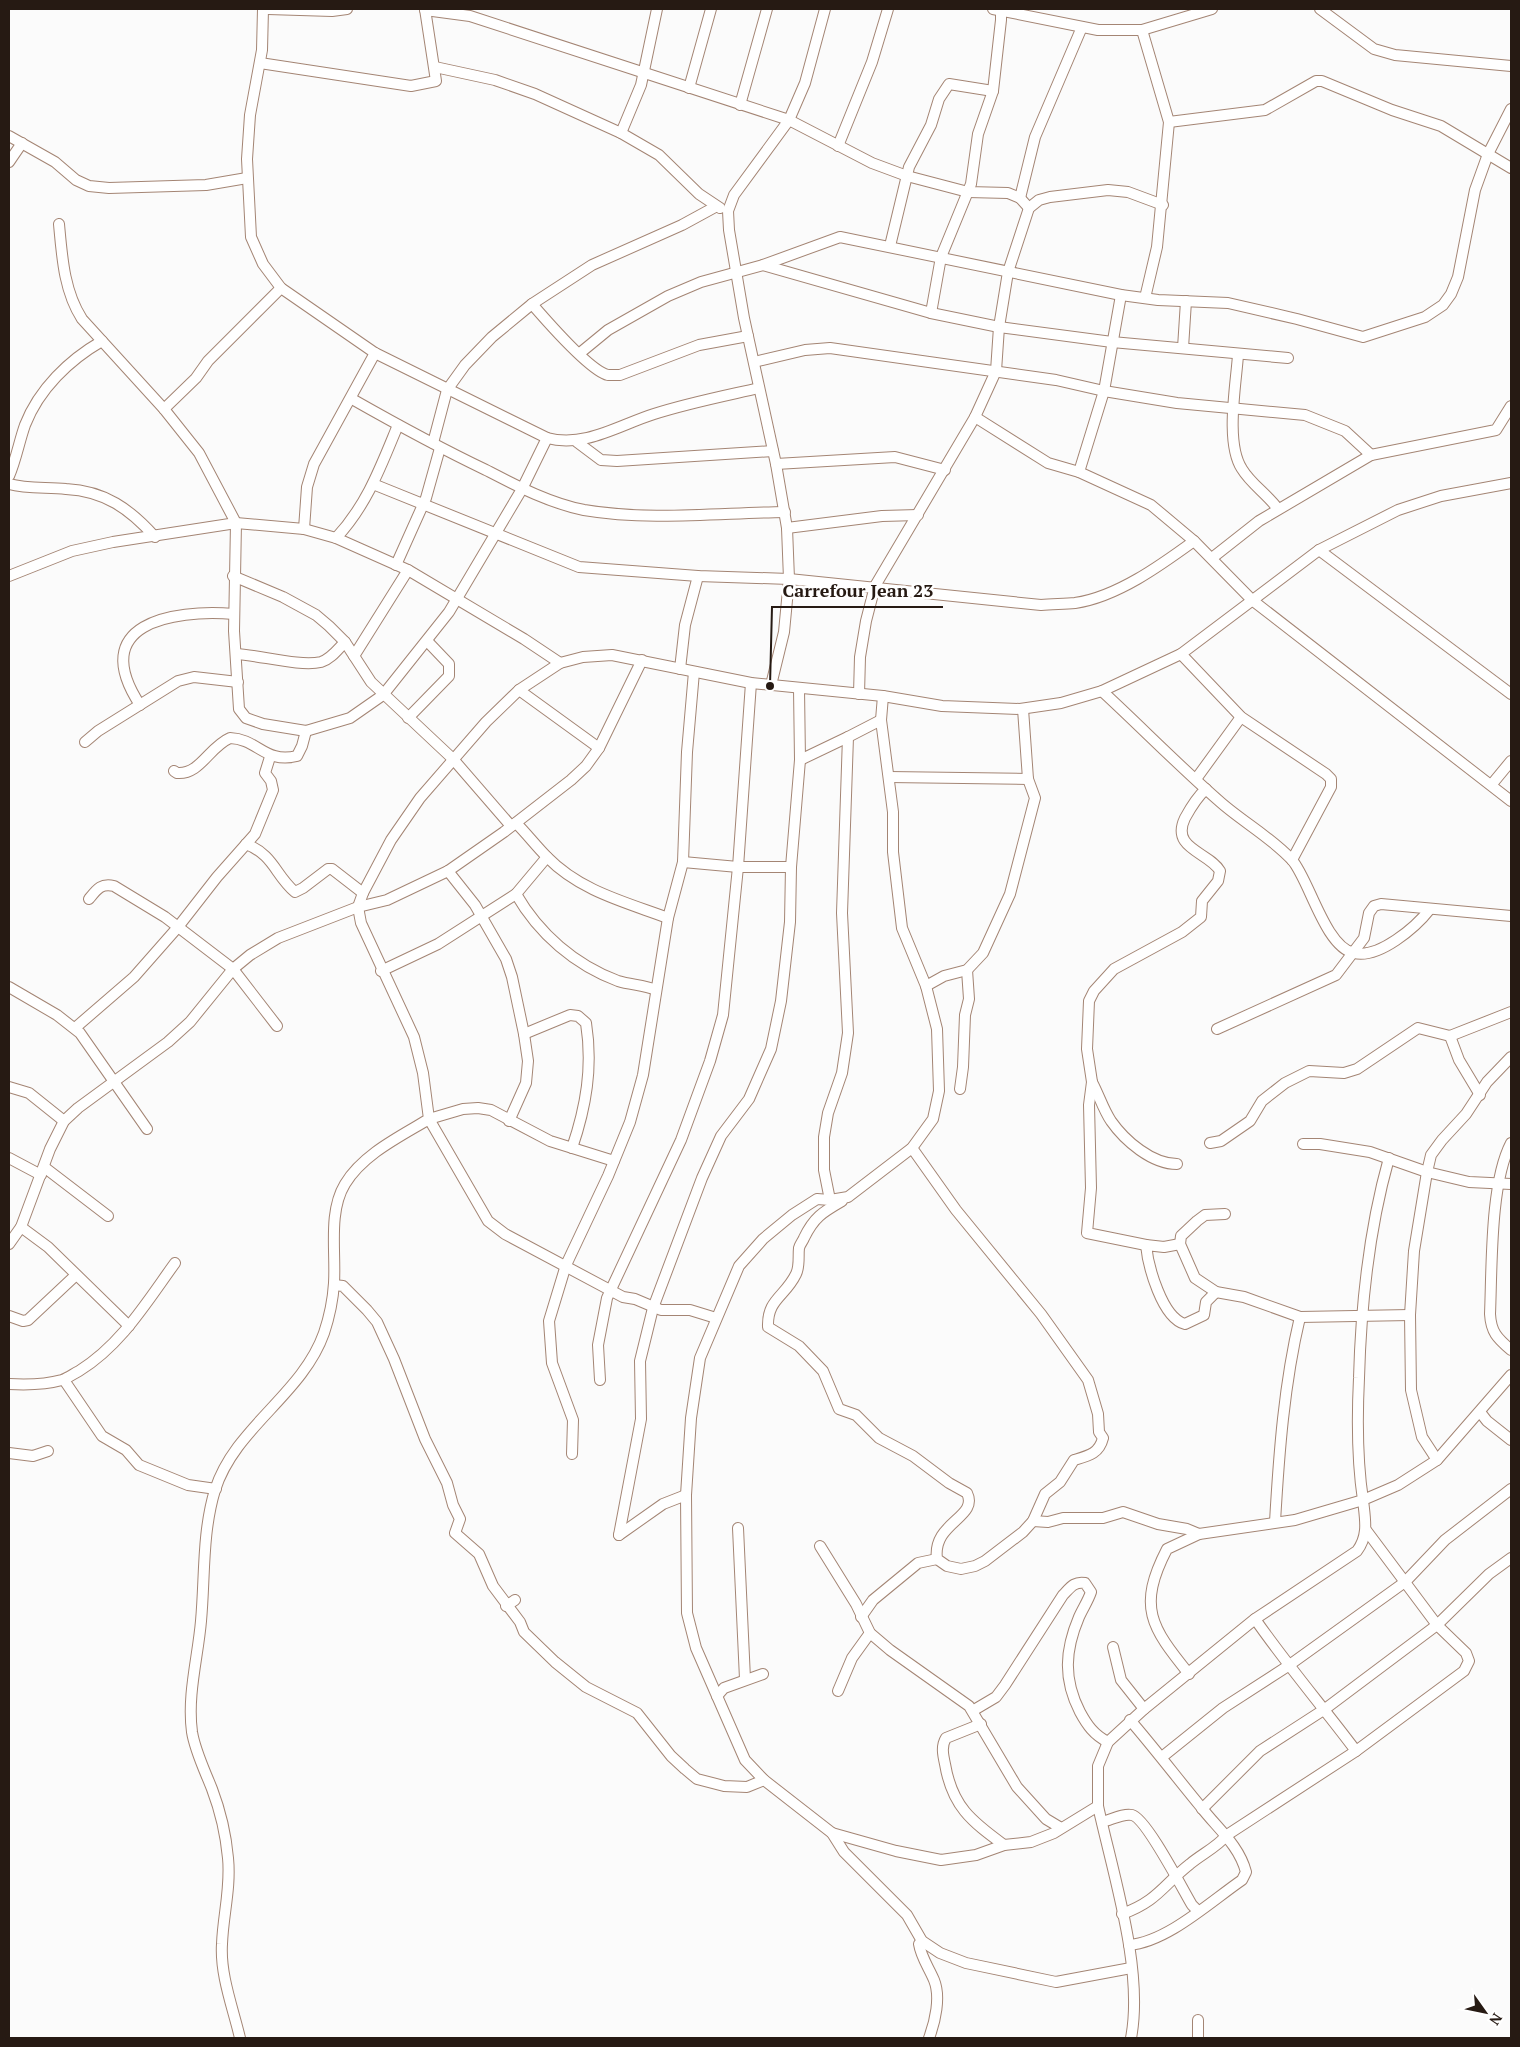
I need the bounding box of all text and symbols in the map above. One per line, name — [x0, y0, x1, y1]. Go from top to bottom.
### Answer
callout: Carrefour Jean 23 — [772, 574, 943, 607]
text: Carrefour Jean 23 — [783, 578, 933, 602]
north arrow — [1460, 1987, 1510, 2037]
text: N — [1485, 2010, 1507, 2029]

